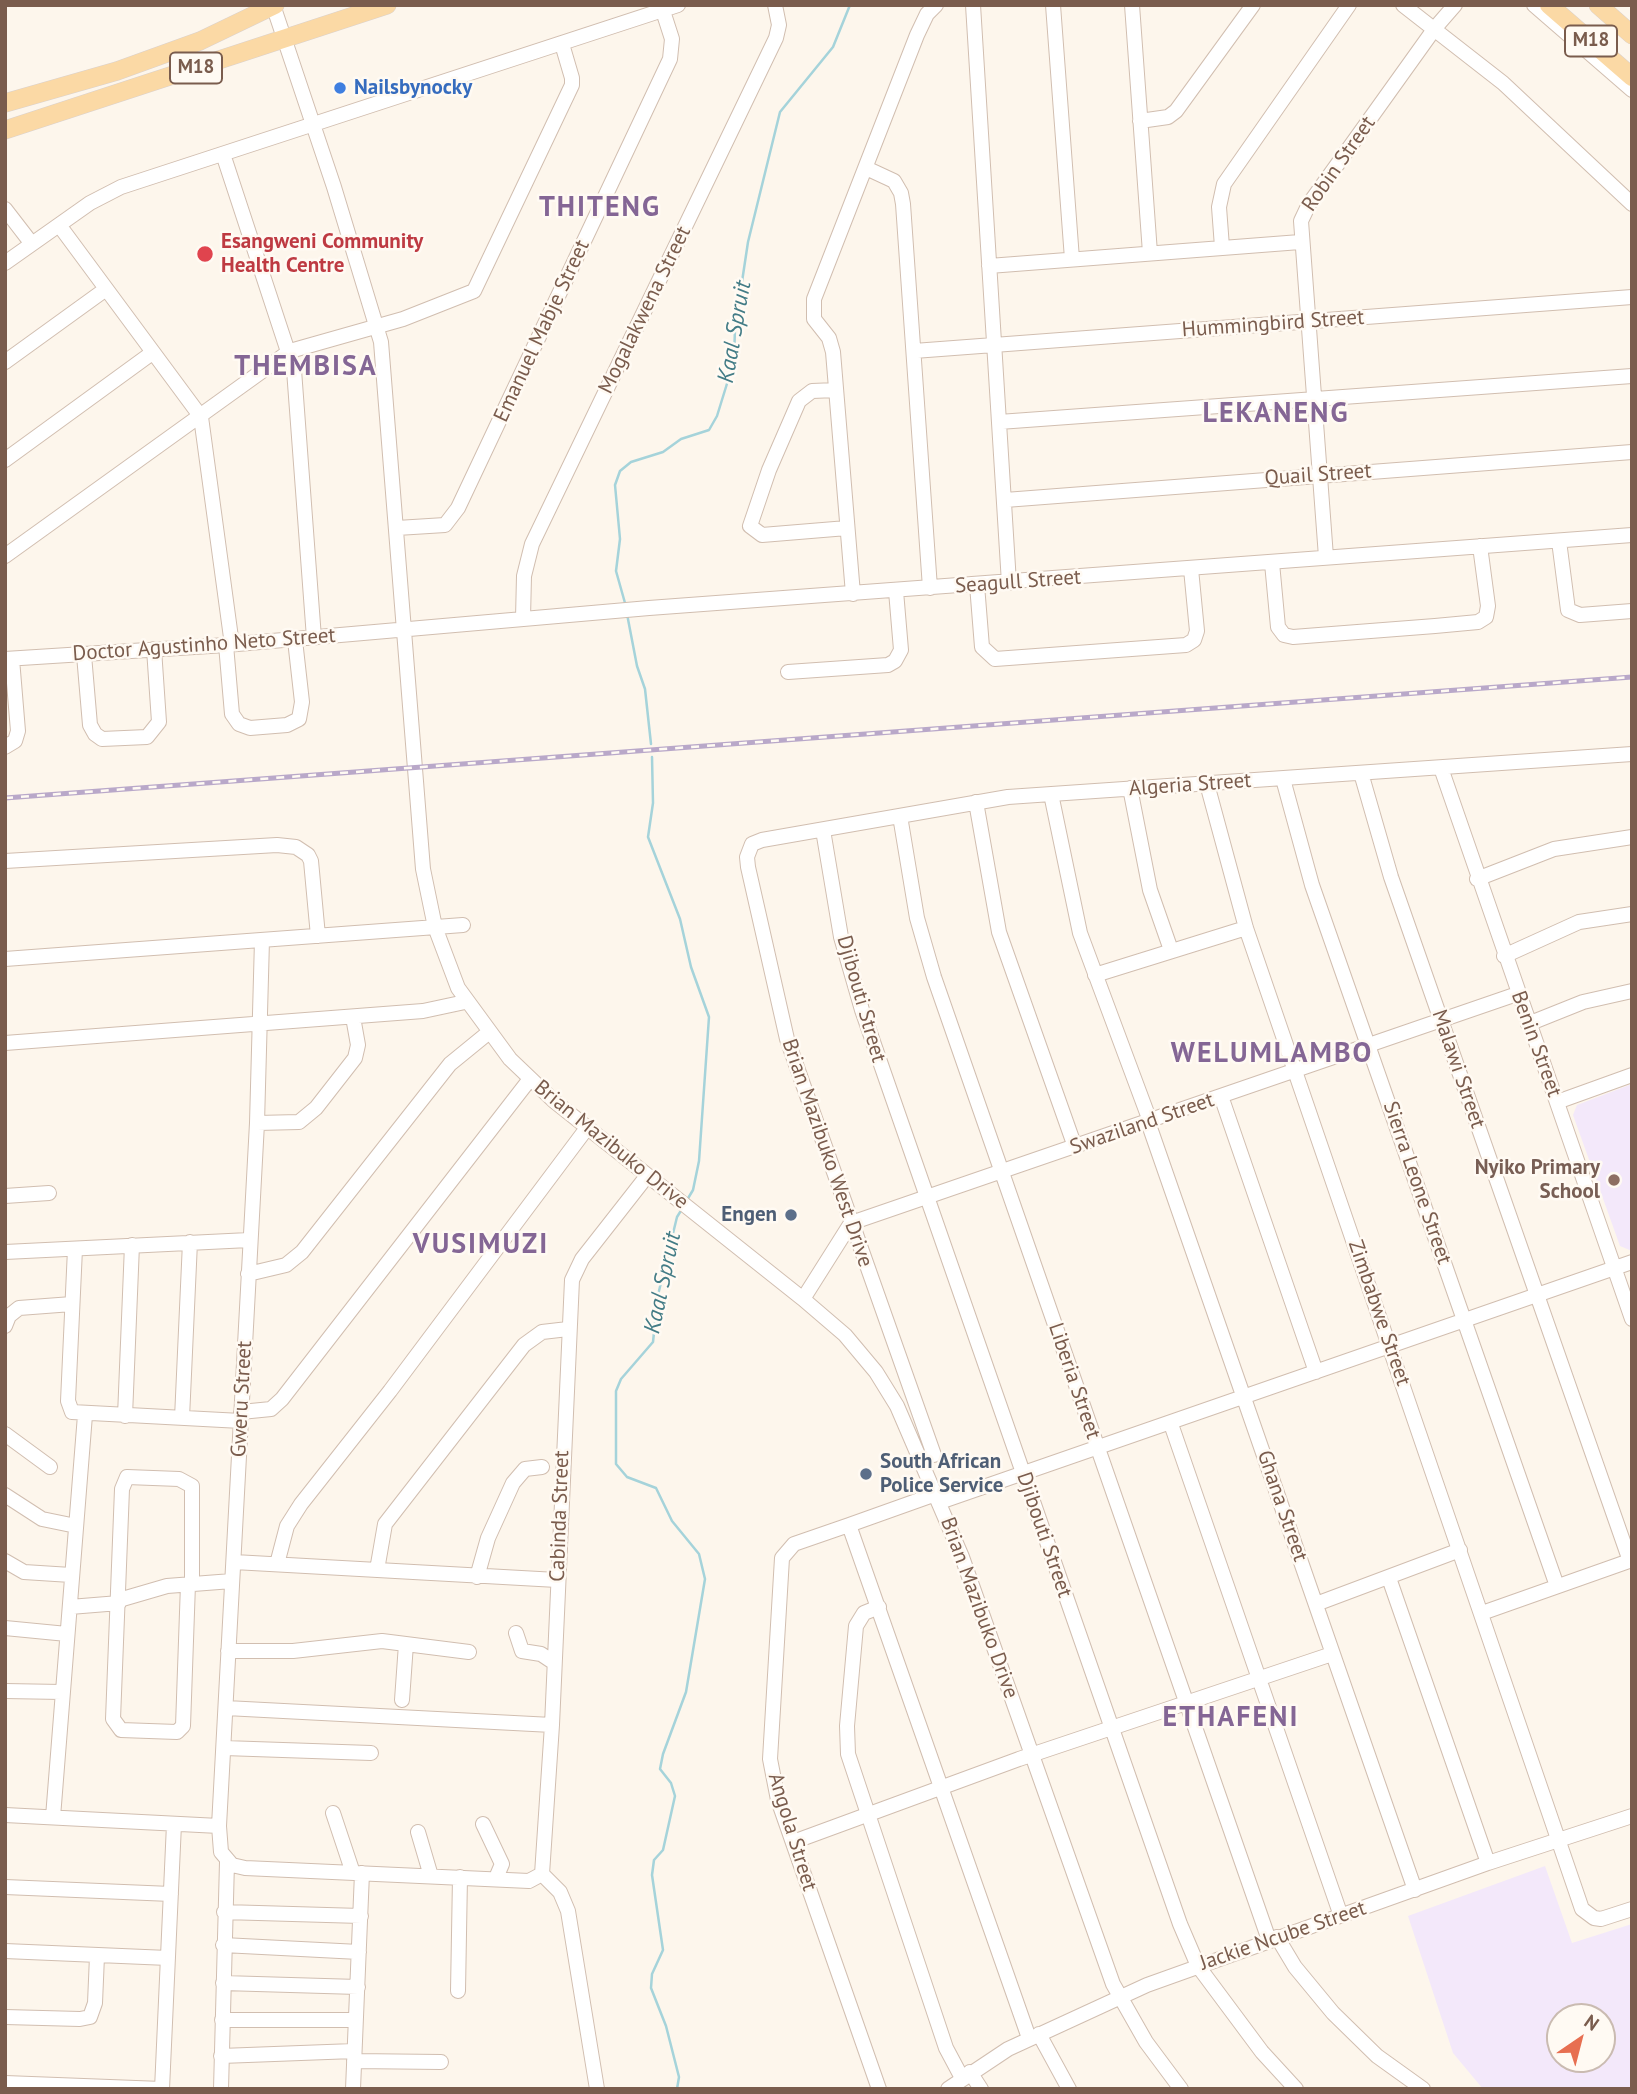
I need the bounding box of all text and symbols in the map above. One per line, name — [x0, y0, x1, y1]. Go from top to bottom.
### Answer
road number: M18 — [1565, 25, 1617, 56]
road number: M18 — [170, 52, 222, 83]
place label: Nailsbynocky — [354, 75, 472, 101]
marker: Nailsbynocky — [332, 80, 348, 96]
street label: Robin Street — [1297, 112, 1381, 216]
district label: THITENG — [540, 191, 660, 225]
street label: Mogalakwena Street — [594, 222, 696, 398]
place label: Esangweni Community Health Centre — [221, 229, 423, 279]
street label: Emanuel Mabje Street — [489, 236, 595, 426]
marker: Esangweni Community Health Centre — [195, 244, 215, 264]
water label: Kaal Spruit — [712, 279, 758, 385]
street label: Hummingbird Street — [1181, 305, 1365, 343]
district label: THEMBISA — [235, 350, 377, 384]
district label: LEKANENG — [1204, 397, 1348, 431]
street label: Quail Street — [1264, 459, 1372, 491]
street label: Seagull Street — [954, 565, 1082, 599]
street label: Doctor Agustinho Neto Street — [72, 623, 336, 667]
street label: Algeria Street — [1128, 768, 1252, 802]
street label: Djibouti Street — [831, 933, 891, 1065]
street label: Benin Street — [1505, 988, 1567, 1100]
street label: Malawi Street — [1426, 1006, 1490, 1132]
street label: Brian Mazibuko West Drive — [776, 1036, 878, 1270]
district label: WELUMLAMBO — [1172, 1037, 1372, 1071]
street label: Brian Mazibuko Drive — [529, 1075, 693, 1215]
street label: Swaziland Street — [1067, 1088, 1217, 1160]
street label: Sierra Leone Street — [1377, 1098, 1457, 1268]
place label: Nyiko Primary School — [1475, 1155, 1600, 1205]
marker: Nyiko Primary School — [1606, 1172, 1622, 1188]
place label: Engen — [721, 1202, 777, 1228]
marker: Engen — [783, 1207, 799, 1223]
district label: VUSIMUZI — [414, 1228, 548, 1262]
water label: Kaal Spruit — [639, 1230, 687, 1336]
street label: Zimbabwe Street — [1342, 1237, 1416, 1389]
street label: Liberia Street — [1042, 1320, 1106, 1442]
street label: Gweru Street — [226, 1340, 258, 1458]
street label: Ghana Street — [1251, 1447, 1313, 1565]
place label: South African Police Service — [880, 1449, 1003, 1499]
street label: Cabinda Street — [545, 1450, 575, 1582]
marker: South African Police Service — [858, 1466, 874, 1482]
street label: Djibouti Street — [1011, 1469, 1077, 1601]
street label: Brian Mazibuko Drive — [935, 1514, 1023, 1702]
district label: ETHAFENI — [1164, 1701, 1298, 1735]
street label: Angola Street — [762, 1770, 822, 1894]
street label: Jackie Ncube Street — [1197, 1896, 1369, 1976]
north arrow — [1546, 2003, 1616, 2073]
text: N — [1580, 2009, 1604, 2036]

